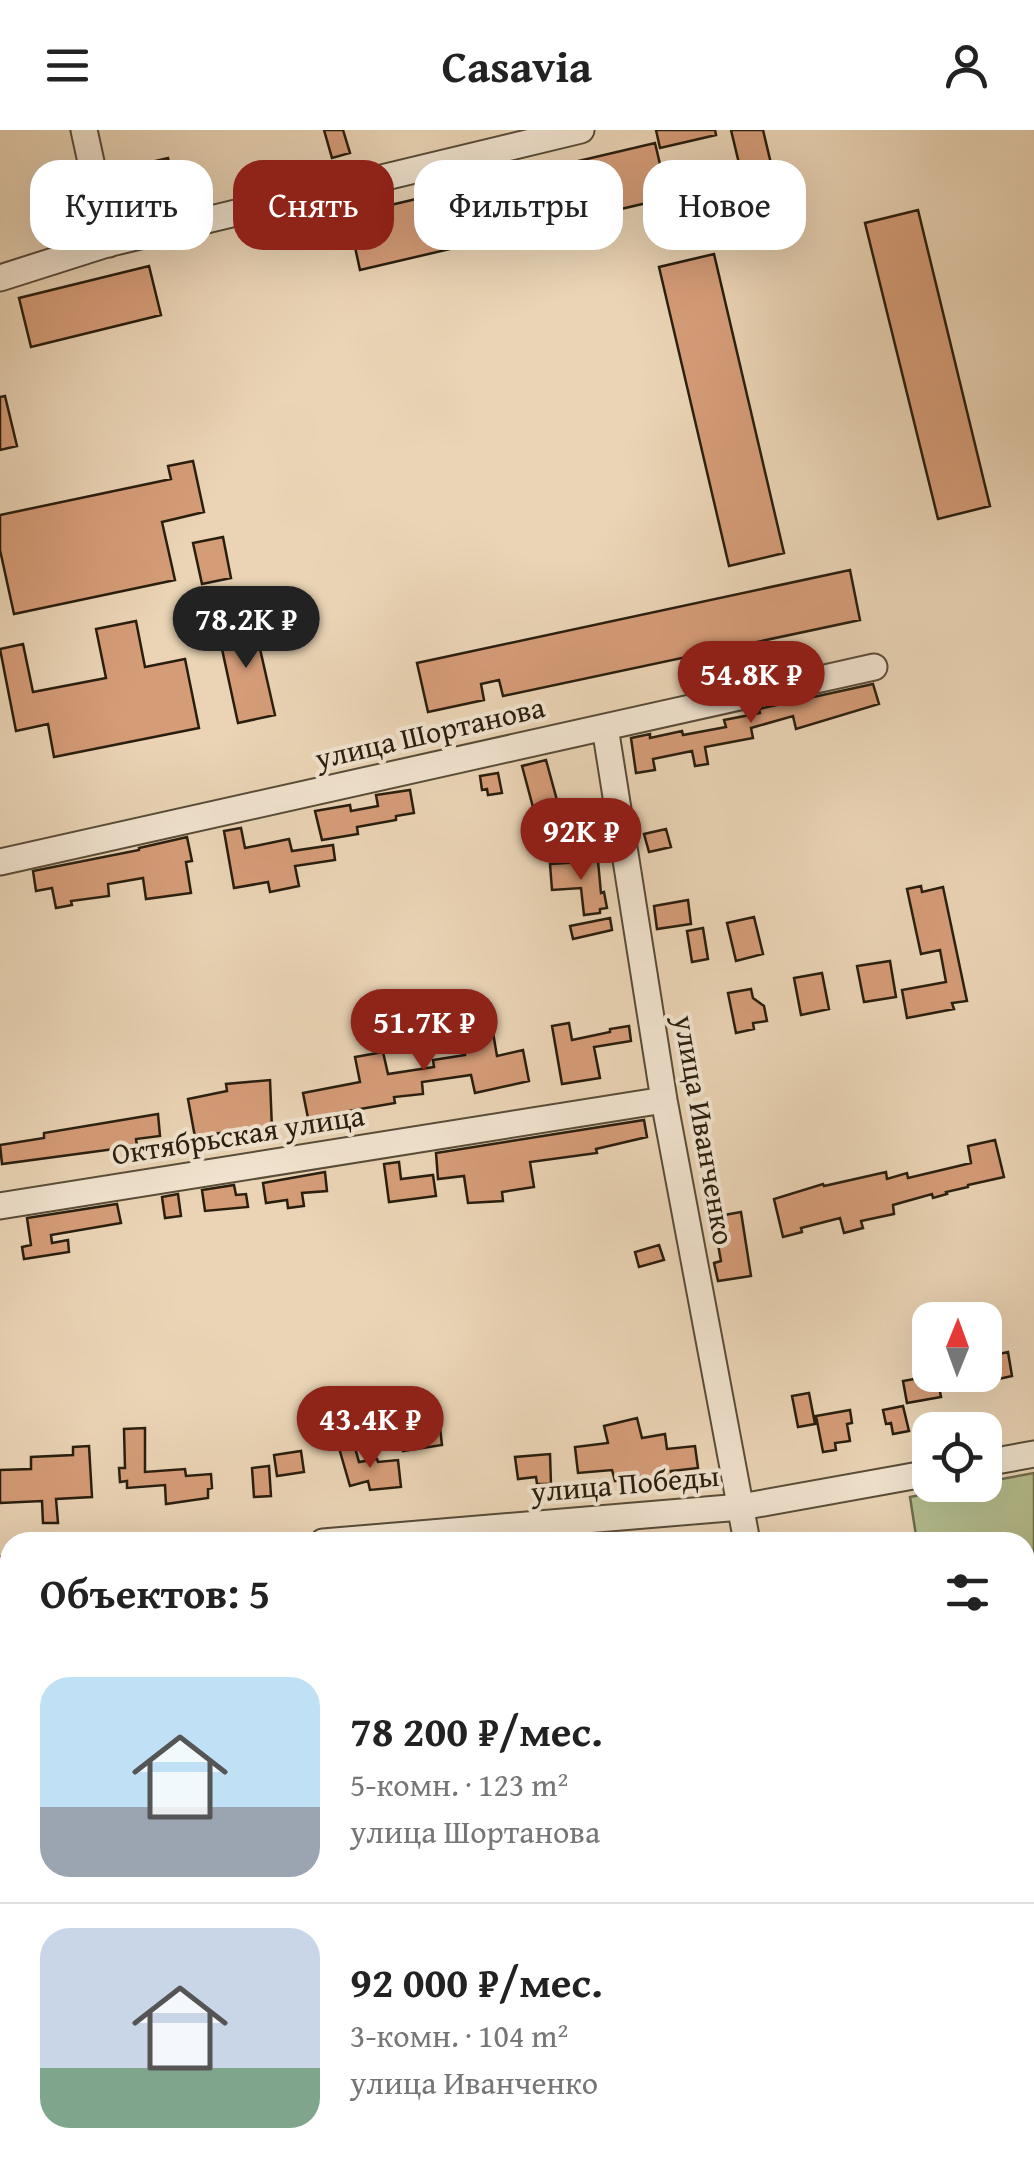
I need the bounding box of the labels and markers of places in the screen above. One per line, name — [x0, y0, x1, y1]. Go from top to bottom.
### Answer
pin: 78.2K ₽ — [154, 586, 338, 671]
pin: 54.8K ₽ — [659, 641, 843, 726]
pin: 92K ₽ — [511, 798, 651, 883]
pin: 51.7K ₽ — [332, 989, 516, 1074]
pin: 43.4K ₽ — [278, 1386, 462, 1471]

